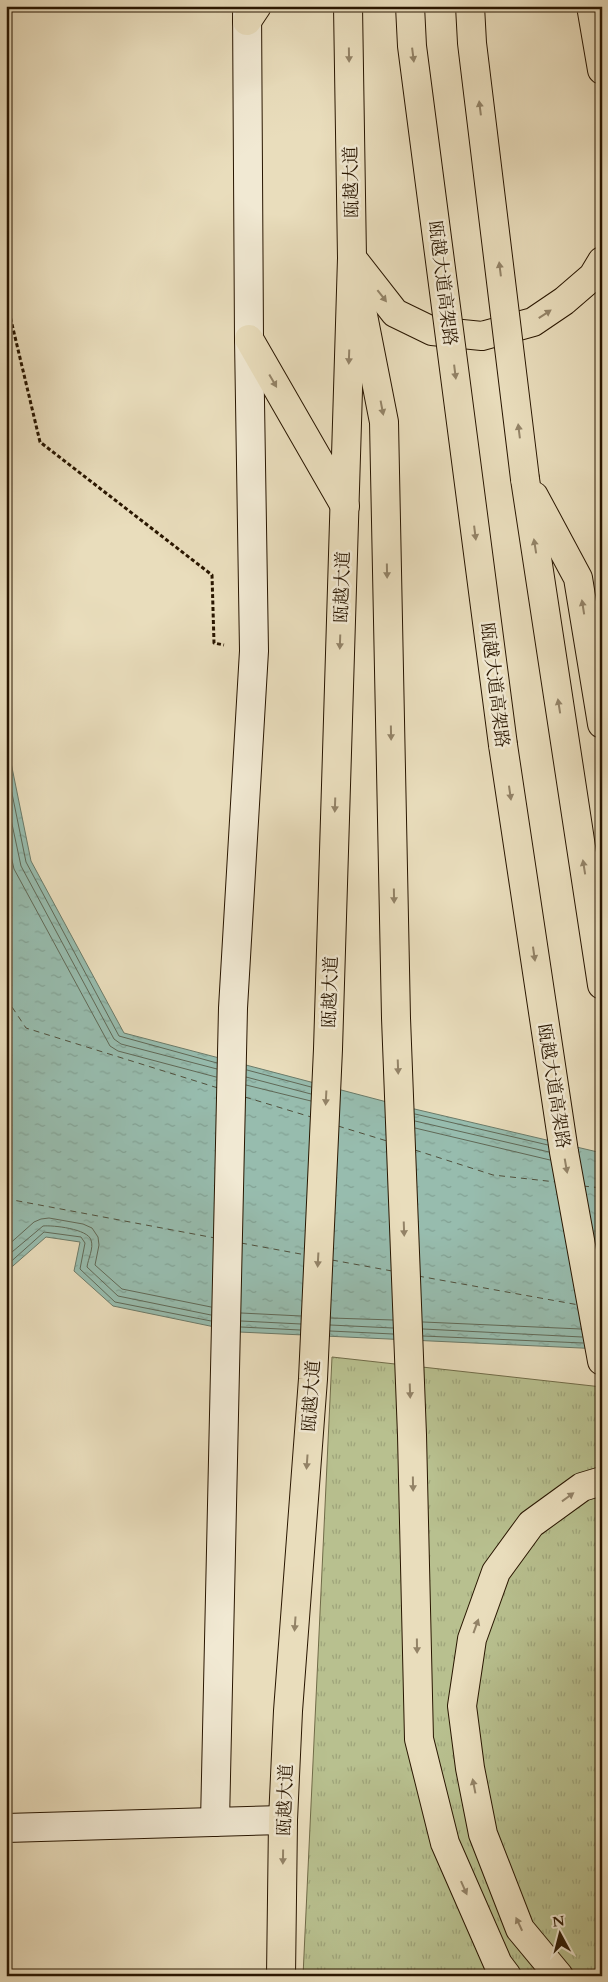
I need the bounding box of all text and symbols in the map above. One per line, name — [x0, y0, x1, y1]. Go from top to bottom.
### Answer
one-way arrow — [345, 47, 353, 63]
one-way arrow — [409, 47, 417, 63]
one-way arrow — [476, 100, 484, 116]
street label: 瓯越大道 — [338, 146, 365, 218]
street label: 瓯越大道高架路 — [422, 219, 463, 347]
one-way arrow — [496, 261, 504, 277]
one-way arrow — [377, 289, 387, 303]
one-way arrow — [538, 309, 551, 319]
one-way arrow — [345, 350, 353, 366]
one-way arrow — [451, 365, 459, 381]
one-way arrow — [269, 374, 278, 388]
one-way arrow — [378, 401, 386, 417]
one-way arrow — [515, 422, 523, 438]
one-way arrow — [472, 526, 480, 542]
one-way arrow — [531, 537, 539, 553]
street label: 瓯越大道 — [329, 551, 356, 623]
one-way arrow — [383, 563, 391, 579]
one-way arrow — [578, 599, 586, 615]
street label: 瓯越大道高架路 — [474, 621, 515, 749]
one-way arrow — [336, 635, 344, 651]
one-way arrow — [555, 698, 563, 714]
one-way arrow — [387, 725, 395, 741]
one-way arrow — [506, 785, 514, 801]
one-way arrow — [331, 797, 339, 813]
one-way arrow — [580, 859, 588, 875]
one-way arrow — [390, 888, 398, 904]
one-way arrow — [530, 946, 538, 962]
street label: 瓯越大道 — [317, 956, 344, 1028]
street label: 瓯越大道高架路 — [531, 1022, 576, 1150]
one-way arrow — [394, 1059, 402, 1075]
one-way arrow — [321, 1090, 329, 1106]
one-way arrow — [563, 1159, 571, 1175]
one-way arrow — [400, 1221, 408, 1237]
one-way arrow — [314, 1252, 322, 1268]
street label: 瓯越大道 — [297, 1359, 326, 1433]
one-way arrow — [407, 1384, 415, 1400]
one-way arrow — [302, 1455, 310, 1471]
one-way arrow — [409, 1476, 417, 1492]
one-way arrow — [561, 1492, 574, 1503]
one-way arrow — [290, 1617, 298, 1633]
one-way arrow — [472, 1618, 480, 1633]
one-way arrow — [413, 1638, 421, 1654]
street label: 瓯越大道 — [272, 1764, 299, 1836]
one-way arrow — [470, 1779, 478, 1794]
one-way arrow — [279, 1849, 287, 1865]
one-way arrow — [461, 1881, 469, 1895]
north arrow — [536, 1910, 586, 1960]
text: N — [551, 1911, 566, 1932]
one-way arrow — [514, 1916, 523, 1931]

